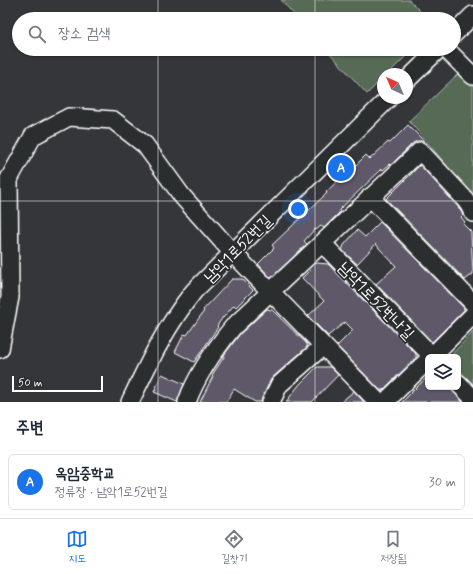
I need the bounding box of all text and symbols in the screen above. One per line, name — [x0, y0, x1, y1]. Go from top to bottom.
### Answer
search box — [12, 12, 461, 56]
icon: search — [26, 23, 48, 45]
text: 장소 검색 — [58, 24, 110, 44]
north arrow — [377, 68, 413, 104]
pin: A — [328, 153, 354, 183]
your location — [288, 199, 308, 219]
street label: 남악1로52번길 — [200, 211, 277, 288]
street label: 남악1로52번나길 — [333, 258, 419, 345]
map controls — [425, 354, 461, 390]
button: layers — [425, 354, 461, 390]
scale bar — [12, 374, 103, 393]
text: 50 m — [18, 376, 43, 390]
text: 주변 — [16, 417, 43, 439]
text: 옥암중학교 — [55, 464, 115, 484]
text: A — [26, 474, 34, 491]
text: 30 m — [429, 474, 456, 491]
text: 정류장 · 남악1로52번길 — [55, 484, 168, 501]
tab: 지도 — [66, 528, 88, 566]
tab: 길찾기 — [221, 528, 248, 566]
tab: 저장됨 — [380, 528, 407, 566]

